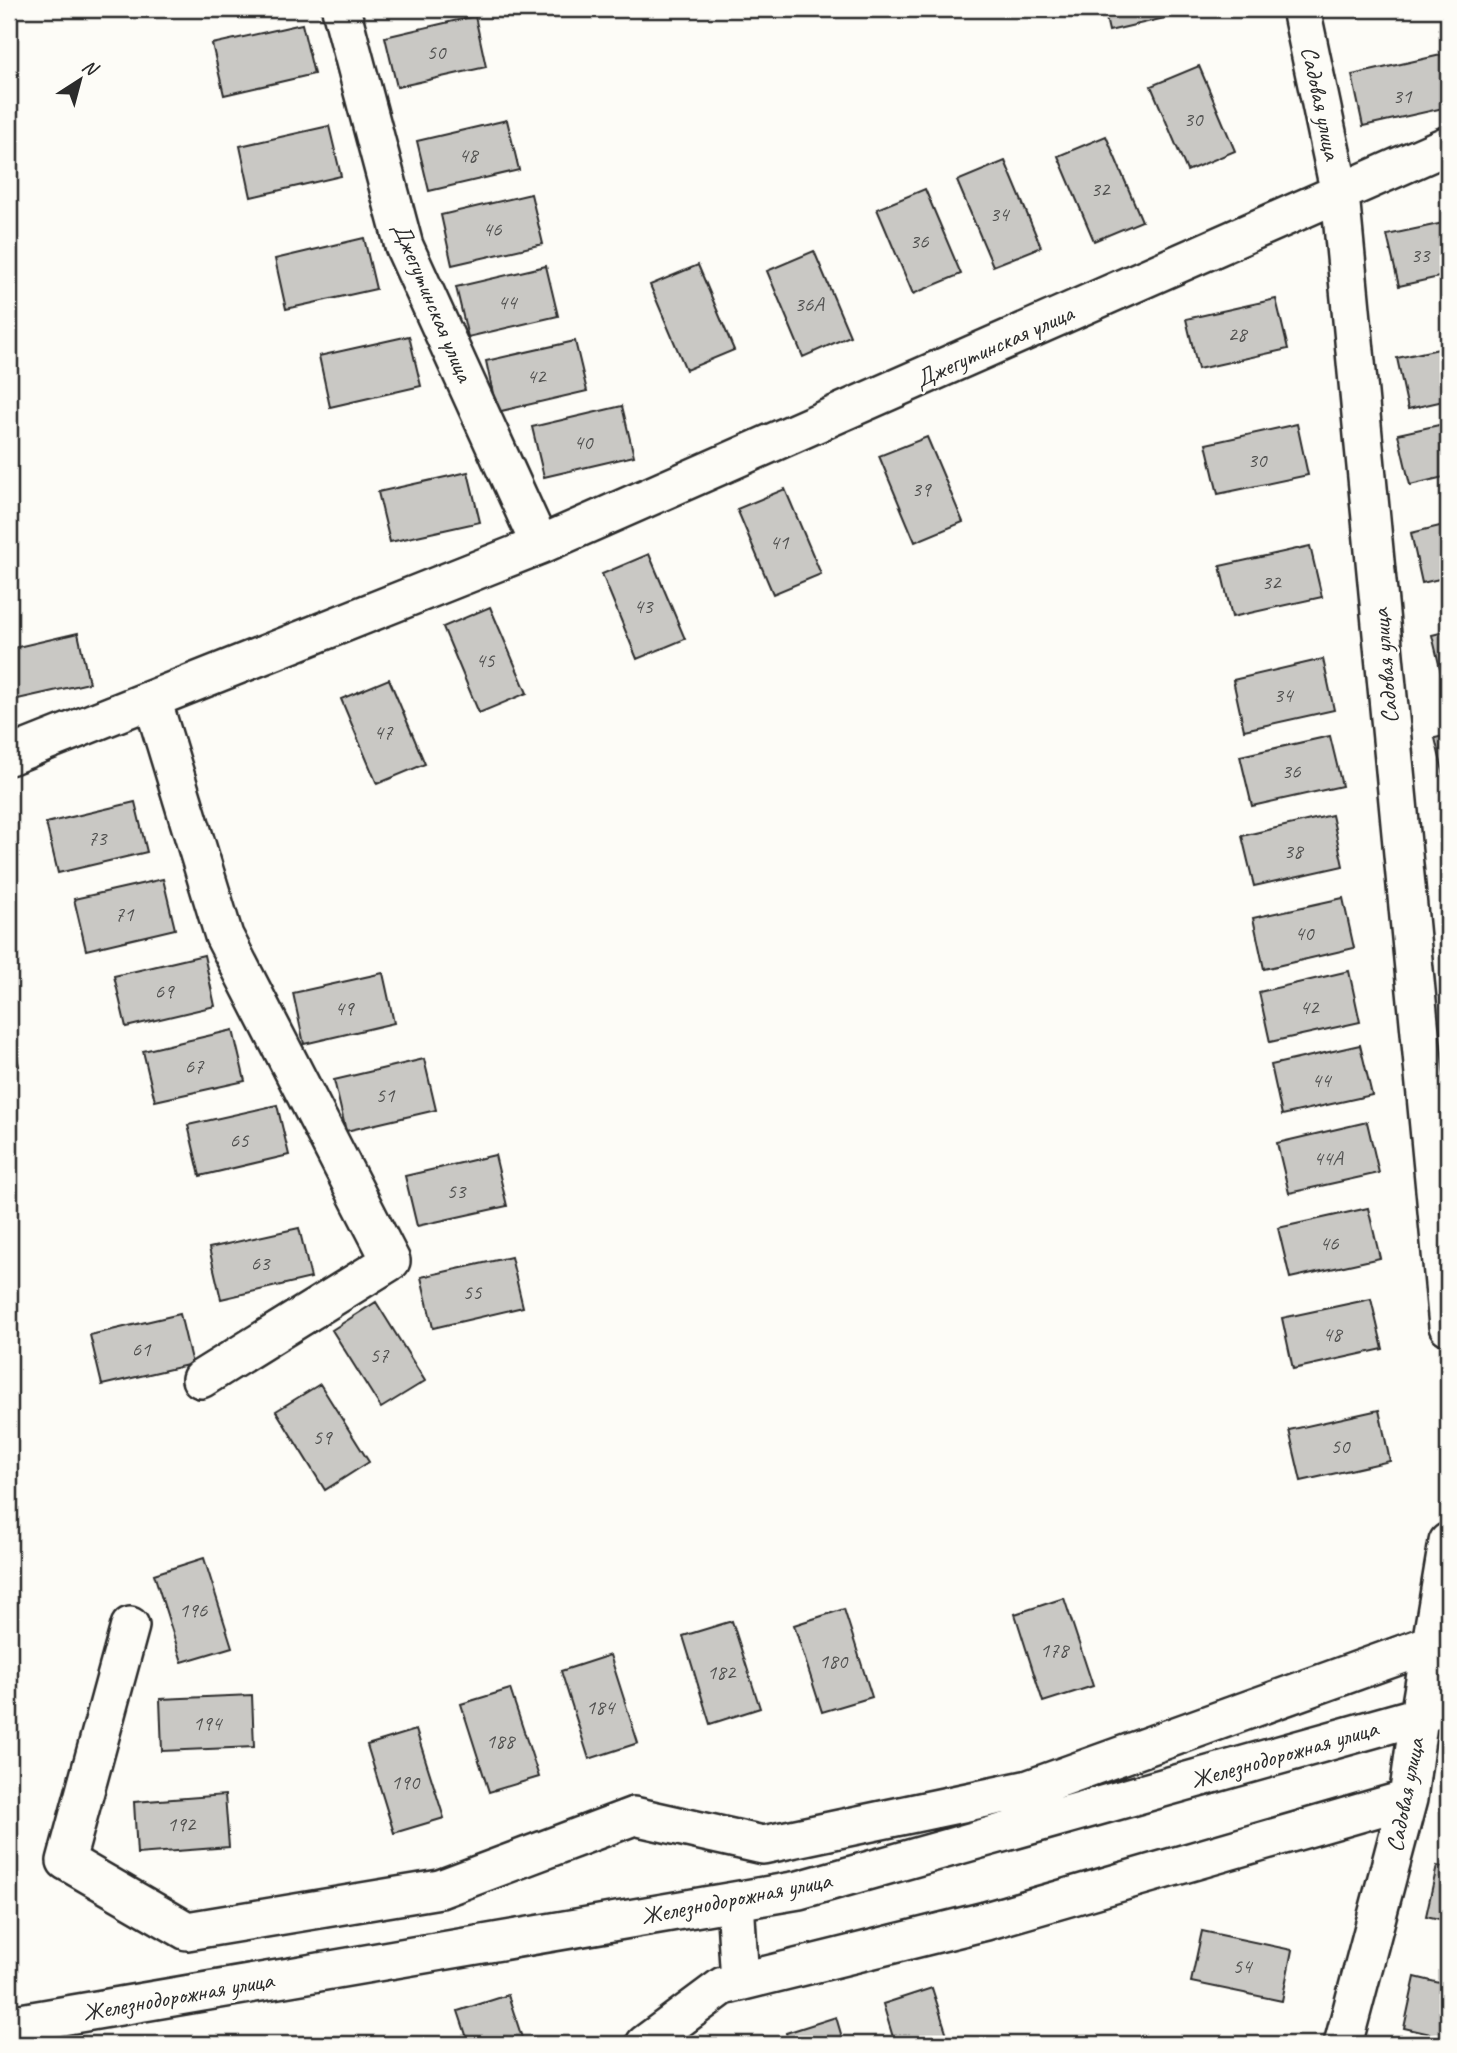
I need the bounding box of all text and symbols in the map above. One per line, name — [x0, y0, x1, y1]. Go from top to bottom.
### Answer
house number: 50 — [427, 39, 447, 65]
street label: Садовая улица — [1294, 44, 1348, 164]
north arrow — [46, 46, 116, 116]
text: N — [78, 54, 104, 82]
house number: 31 — [1393, 83, 1413, 109]
house number: 30 — [1184, 106, 1204, 132]
house number: 48 — [459, 142, 480, 168]
house number: 32 — [1091, 176, 1111, 202]
house number: 34 — [990, 201, 1011, 227]
house number: 46 — [483, 216, 502, 242]
street label: Джегутинская улица — [386, 218, 481, 387]
house number: 36 — [910, 228, 929, 254]
house number: 33 — [1411, 242, 1431, 268]
house number: 44 — [498, 289, 519, 315]
house number: 36А — [794, 291, 825, 317]
street label: Джегутинская улица — [910, 297, 1079, 394]
house number: 28 — [1228, 321, 1249, 347]
house number: 42 — [527, 363, 547, 389]
house number: 40 — [574, 429, 594, 455]
house number: 30 — [1248, 447, 1268, 473]
house number: 39 — [912, 476, 932, 502]
house number: 41 — [770, 529, 790, 555]
house number: 32 — [1262, 569, 1282, 595]
house number: 43 — [634, 593, 654, 619]
street label: Садовая улица — [1365, 606, 1405, 725]
house number: 45 — [476, 647, 496, 673]
house number: 34 — [1274, 682, 1295, 708]
house number: 47 — [374, 719, 394, 745]
house number: 36 — [1282, 758, 1301, 784]
house number: 73 — [88, 825, 108, 851]
house number: 38 — [1284, 838, 1305, 864]
house number: 71 — [115, 901, 135, 927]
house number: 40 — [1295, 920, 1315, 946]
house number: 69 — [155, 978, 175, 1004]
house number: 42 — [1300, 994, 1320, 1020]
house number: 49 — [335, 995, 355, 1021]
house number: 67 — [185, 1053, 205, 1079]
house number: 44 — [1312, 1067, 1333, 1093]
house number: 51 — [376, 1082, 396, 1108]
house number: 65 — [230, 1127, 250, 1153]
house number: 44А — [1313, 1145, 1344, 1171]
house number: 53 — [447, 1178, 467, 1204]
house number: 46 — [1320, 1230, 1339, 1256]
house number: 63 — [251, 1250, 271, 1276]
house number: 55 — [463, 1279, 483, 1305]
house number: 48 — [1323, 1321, 1344, 1347]
house number: 61 — [132, 1336, 152, 1362]
house number: 57 — [370, 1342, 390, 1368]
house number: 59 — [313, 1424, 333, 1450]
house number: 50 — [1331, 1433, 1351, 1459]
house number: 196 — [179, 1597, 208, 1623]
house number: 178 — [1040, 1637, 1071, 1663]
house number: 180 — [819, 1648, 849, 1674]
house number: 182 — [707, 1659, 737, 1685]
house number: 184 — [586, 1694, 617, 1720]
house number: 194 — [193, 1710, 224, 1736]
street label: Железнодорожная улица — [1187, 1713, 1382, 1795]
house number: 188 — [486, 1728, 517, 1754]
street label: Садовая улица — [1379, 1734, 1431, 1854]
house number: 190 — [391, 1769, 421, 1795]
house number: 192 — [167, 1811, 197, 1837]
street label: Железнодорожная улица — [638, 1865, 835, 1931]
house number: 54 — [1233, 1953, 1254, 1979]
street label: Железнодорожная улица — [80, 1964, 277, 2028]

